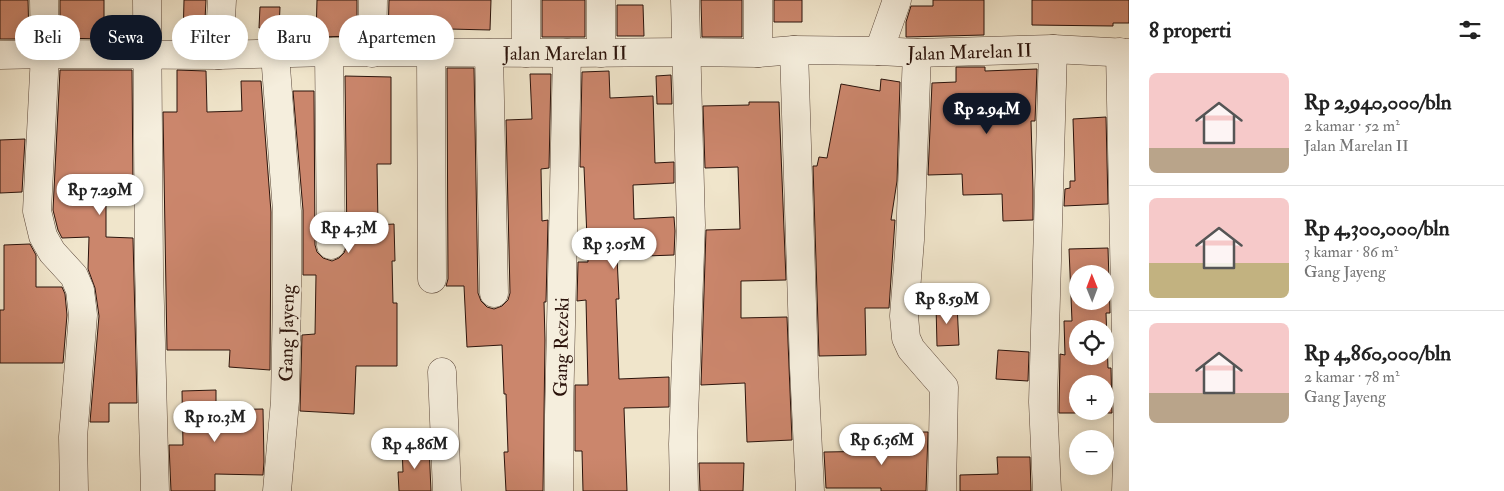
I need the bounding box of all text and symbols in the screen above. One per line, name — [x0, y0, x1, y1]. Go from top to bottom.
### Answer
chip: Beli — [15, 15, 80, 60]
chip: Sewa — [90, 15, 162, 60]
chip: Filter — [172, 15, 248, 60]
chip: Baru — [258, 15, 329, 60]
chip: Apartemen — [339, 15, 454, 60]
icon: filters — [1456, 16, 1484, 44]
text: 8 properti — [1149, 17, 1231, 44]
street label: Jalan Marelan II — [906, 39, 1032, 66]
street label: Jalan Marelan II — [502, 41, 627, 66]
text: Rp 2,940,000/bln — [1304, 89, 1452, 116]
pin: Rp 2.94M — [935, 92, 1039, 135]
icon: home — [1189, 93, 1249, 153]
text: Rp 2.94M — [954, 99, 1020, 119]
text: 2 kamar · 52 m² — [1304, 116, 1400, 136]
text: Jalan Marelan II — [1304, 136, 1409, 156]
pin: Rp 7.29M — [48, 174, 152, 216]
text: Rp 7.29M — [68, 180, 132, 200]
pin: Rp 4.3M — [303, 212, 395, 254]
text: Rp 4,300,000/bln — [1304, 215, 1450, 242]
text: Rp 4.3M — [321, 218, 377, 238]
icon: home — [1189, 218, 1249, 278]
pin: Rp 3.05M — [562, 228, 666, 270]
text: Rp 3.05M — [583, 234, 645, 254]
text: 3 kamar · 86 m² — [1304, 242, 1398, 262]
text: Gang Jayeng — [1304, 262, 1386, 282]
north arrow — [1069, 265, 1114, 310]
map controls — [1069, 265, 1114, 475]
pin: Rp 8.59M — [895, 282, 999, 325]
street label: Gang Jayeng — [274, 284, 300, 382]
text: Rp 8.59M — [915, 289, 979, 309]
street label: Gang Rezeki — [548, 297, 575, 397]
button: locate — [1069, 320, 1114, 365]
text: Rp 4,860,000/bln — [1304, 340, 1451, 367]
icon: home — [1189, 343, 1249, 403]
text: 2 kamar · 78 m² — [1304, 367, 1400, 387]
button: + — [1069, 375, 1114, 420]
text: Gang Jayeng — [1304, 387, 1386, 407]
pin: Rp 10.3M — [163, 400, 267, 443]
text: Rp 10.3M — [184, 407, 246, 427]
pin: Rp 6.36M — [830, 424, 934, 466]
pin: Rp 4.86M — [363, 428, 467, 470]
text: Rp 6.36M — [850, 430, 914, 450]
button: − — [1069, 430, 1114, 475]
text: Rp 4.86M — [382, 434, 448, 454]

